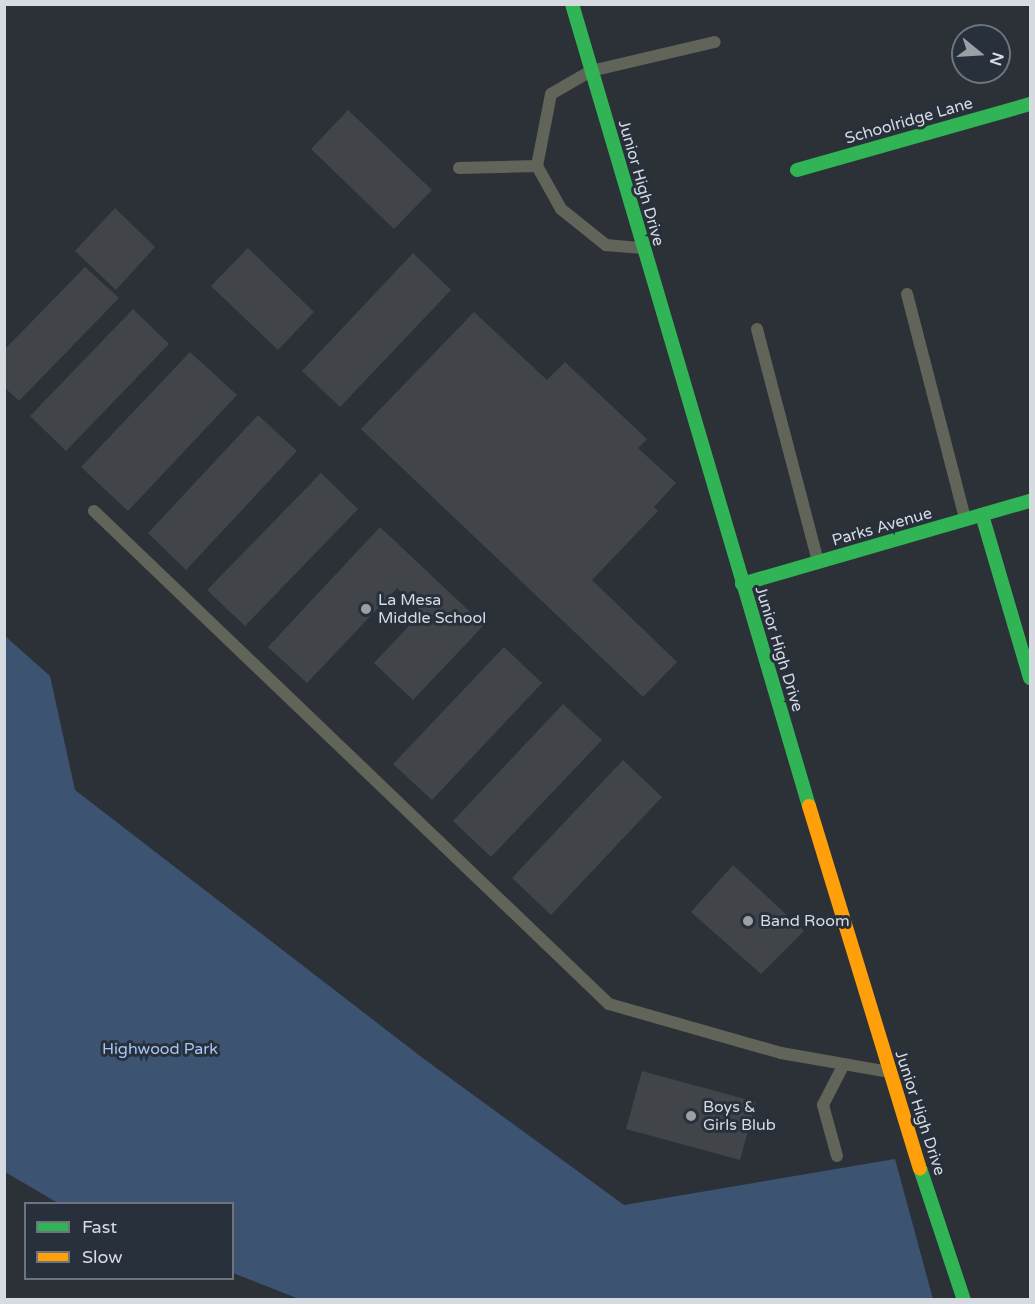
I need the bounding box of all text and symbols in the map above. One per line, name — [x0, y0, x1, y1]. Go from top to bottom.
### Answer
north arrow — [951, 24, 1011, 84]
text: N — [985, 50, 1008, 68]
street label: Schoolridge Lane — [843, 94, 975, 148]
street label: Junior High Drive — [614, 118, 668, 248]
street label: Parks Avenue — [830, 504, 934, 550]
street label: Junior High Drive — [751, 584, 807, 714]
place label: La Mesa Middle School — [378, 590, 486, 628]
marker: La Mesa Middle School — [359, 602, 373, 616]
place label: Band Room — [760, 911, 850, 931]
marker: Band Room — [741, 914, 755, 928]
park label: Highwood Park — [102, 1039, 218, 1059]
street label: Junior High Drive — [891, 1048, 949, 1178]
place label: Boys & Girls Blub — [703, 1097, 776, 1135]
marker: Boys & Girls Blub — [684, 1109, 698, 1123]
legend — [24, 1202, 234, 1280]
text: Fast — [82, 1216, 117, 1238]
text: Slow — [82, 1246, 123, 1268]

